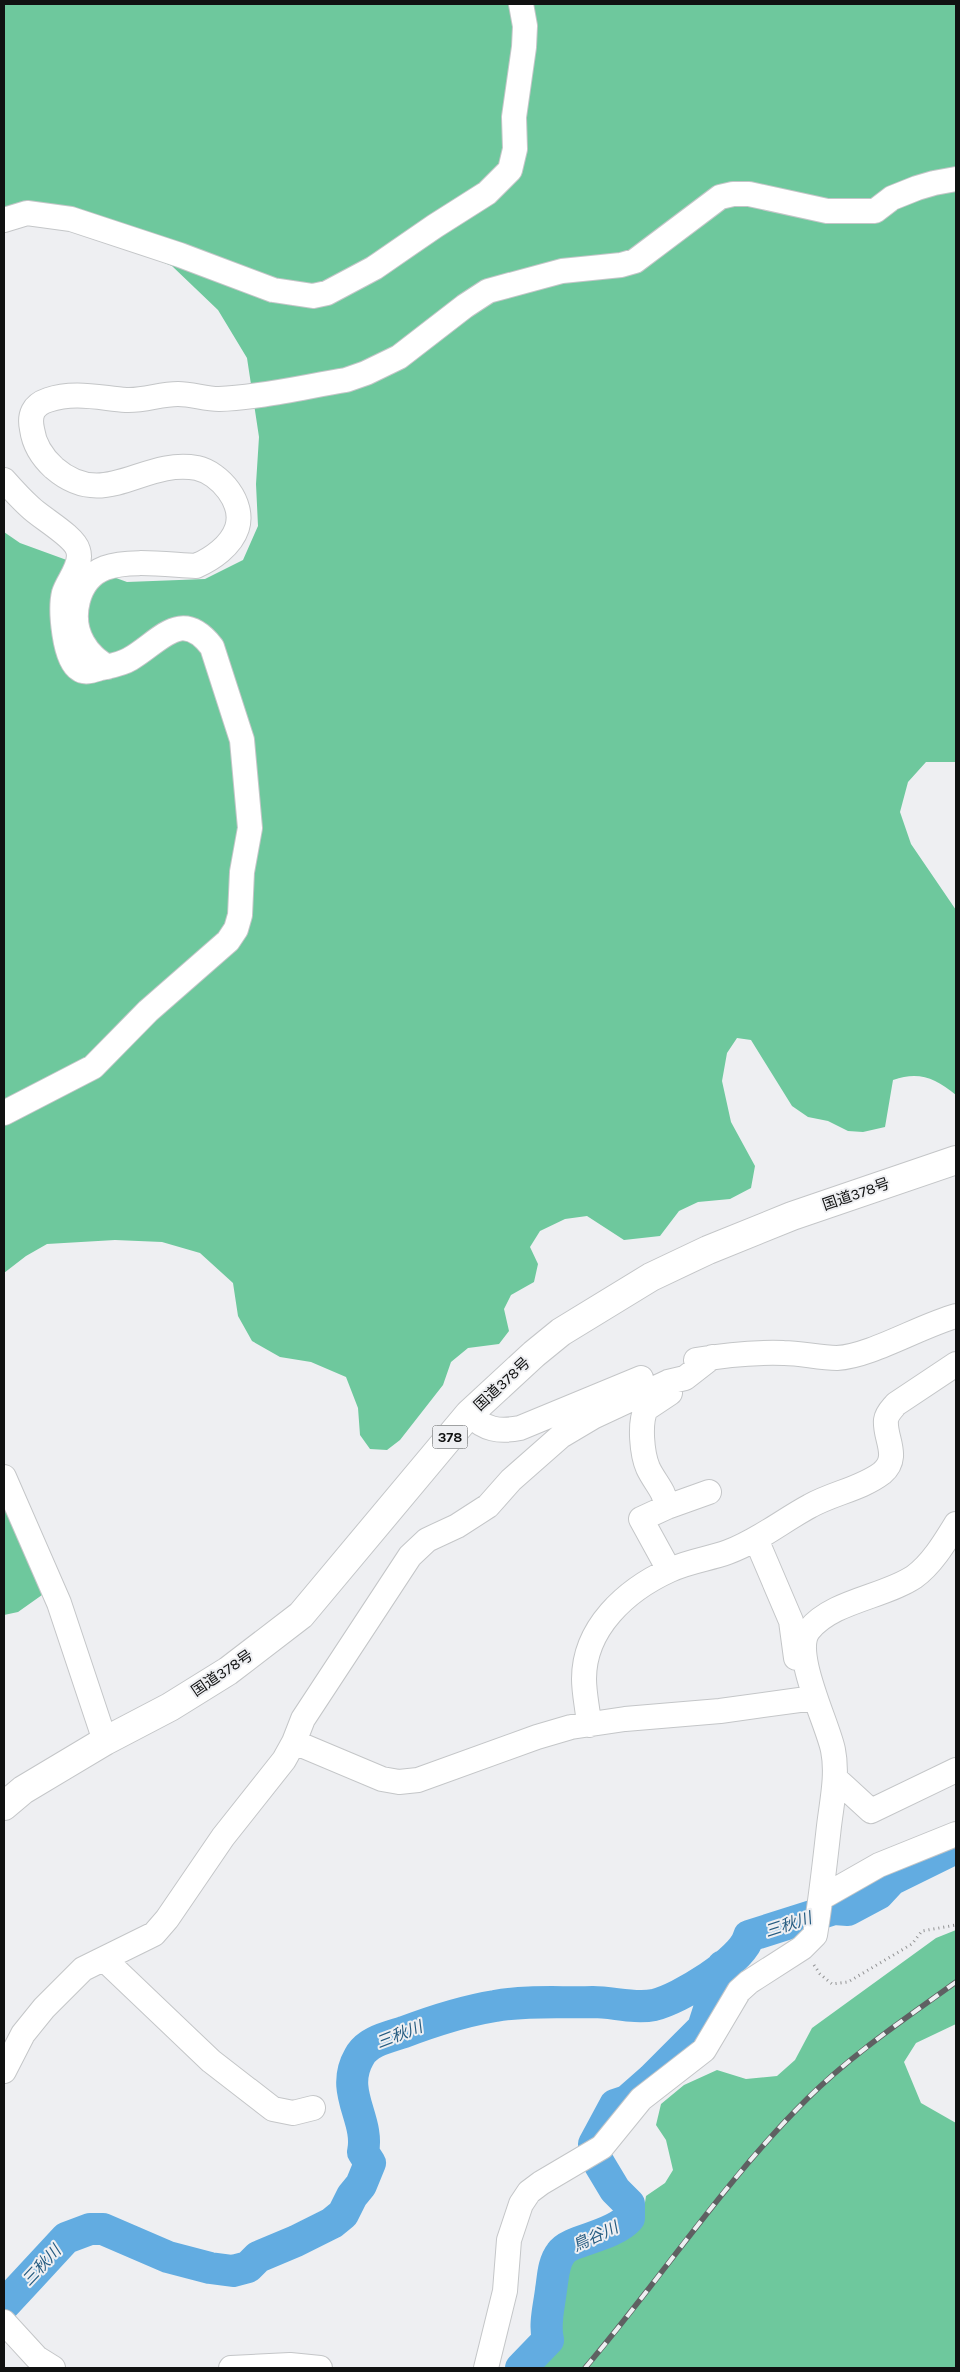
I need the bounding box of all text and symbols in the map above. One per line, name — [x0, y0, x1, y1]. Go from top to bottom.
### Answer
street label: 国道378号 — [820, 1174, 892, 1214]
street label: 国道378号 — [470, 1354, 534, 1414]
road number: 378 — [432, 1425, 468, 1448]
street label: 国道378号 — [188, 1646, 256, 1700]
water label: 三秋川 — [762, 1907, 816, 1941]
water label: 三秋川 — [373, 2016, 427, 2052]
water label: 鳥谷川 — [569, 2217, 623, 2255]
water label: 三秋川 — [18, 2240, 66, 2289]

